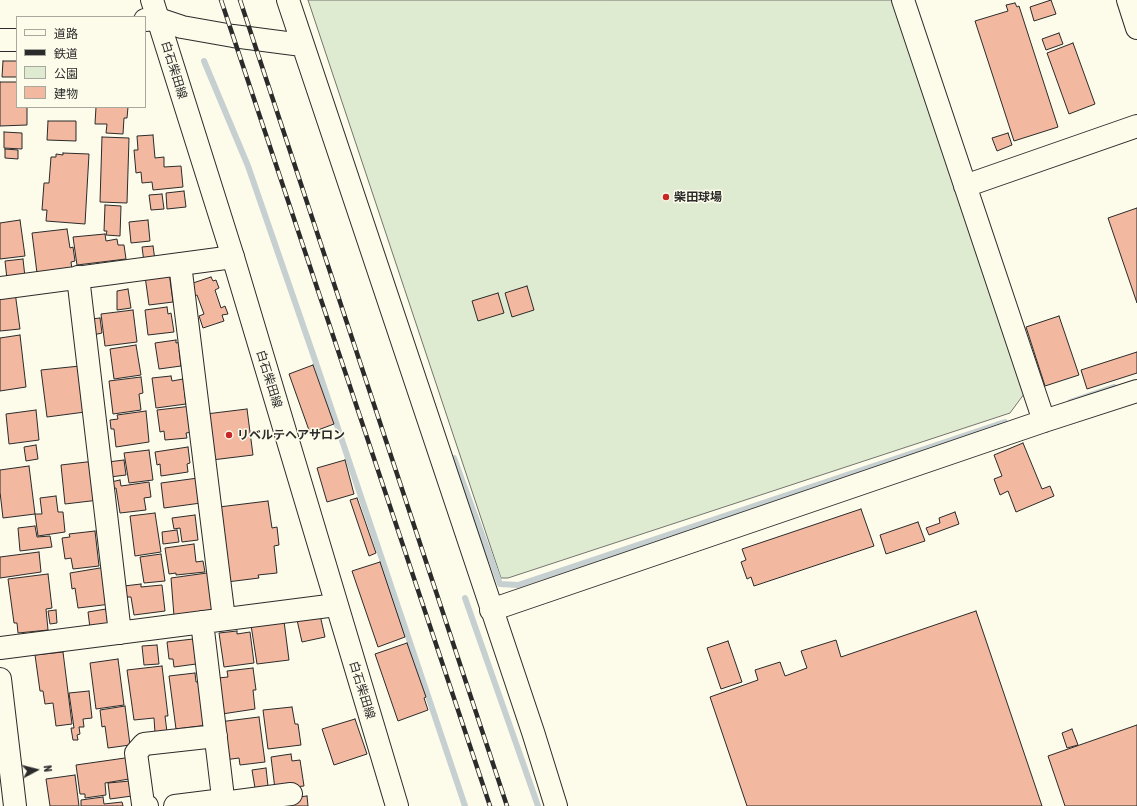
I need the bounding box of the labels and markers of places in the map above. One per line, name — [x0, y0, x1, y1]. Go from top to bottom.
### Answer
place label: 柴田球場 — [674, 190, 722, 204]
marker: 柴田球場 — [661, 192, 671, 202]
place label: リベルテヘアサロン — [237, 428, 345, 442]
marker: リベルテヘアサロン — [224, 430, 234, 440]

